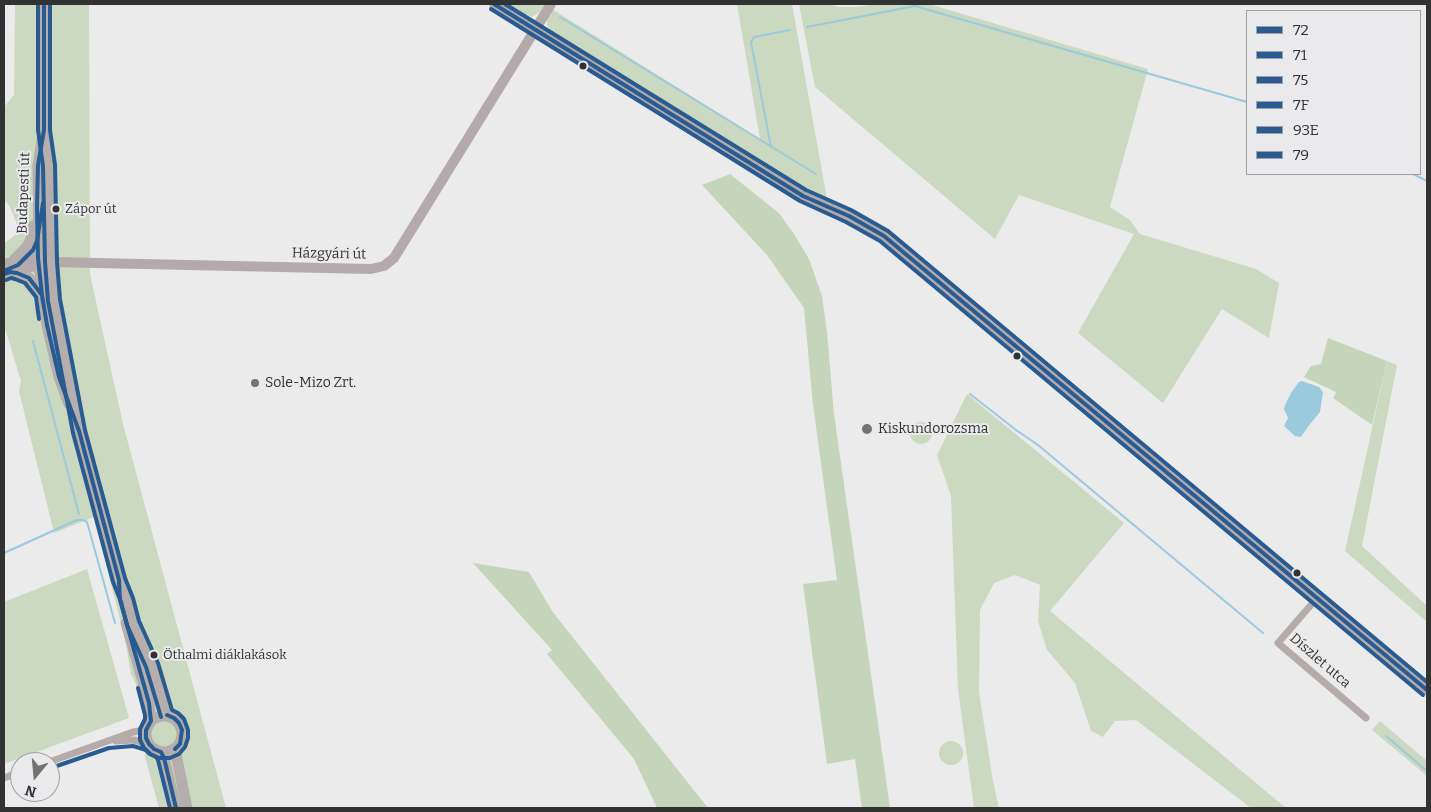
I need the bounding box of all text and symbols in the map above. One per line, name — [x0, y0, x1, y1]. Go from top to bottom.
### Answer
legend — [1246, 10, 1421, 175]
text: 72 — [1293, 21, 1309, 39]
text: 71 — [1293, 46, 1307, 64]
unlabelled marker — [578, 61, 588, 71]
text: 75 — [1293, 71, 1308, 89]
text: 7F — [1293, 96, 1309, 114]
text: 93E — [1293, 121, 1319, 139]
text: 79 — [1293, 146, 1309, 164]
street label: Budapesti út — [14, 152, 34, 234]
place label: Zápor út — [65, 201, 116, 217]
marker: Zápor út — [51, 204, 61, 214]
street label: Házgyári út — [292, 245, 366, 263]
unlabelled marker — [1012, 351, 1022, 361]
place label: Sole-Mizo Zrt. — [265, 375, 356, 391]
marker: Sole-Mizo Zrt. — [249, 377, 261, 389]
place label: Kiskundorozsma — [878, 421, 988, 437]
marker: Kiskundorozsma — [860, 422, 874, 436]
unlabelled marker — [1292, 568, 1302, 578]
street label: Díszlet utca — [1286, 630, 1354, 692]
place label: Öthalmi diáklakások — [163, 647, 287, 663]
marker: Öthalmi diáklakások — [149, 650, 159, 660]
north arrow — [10, 752, 60, 802]
text: N — [23, 781, 38, 801]

